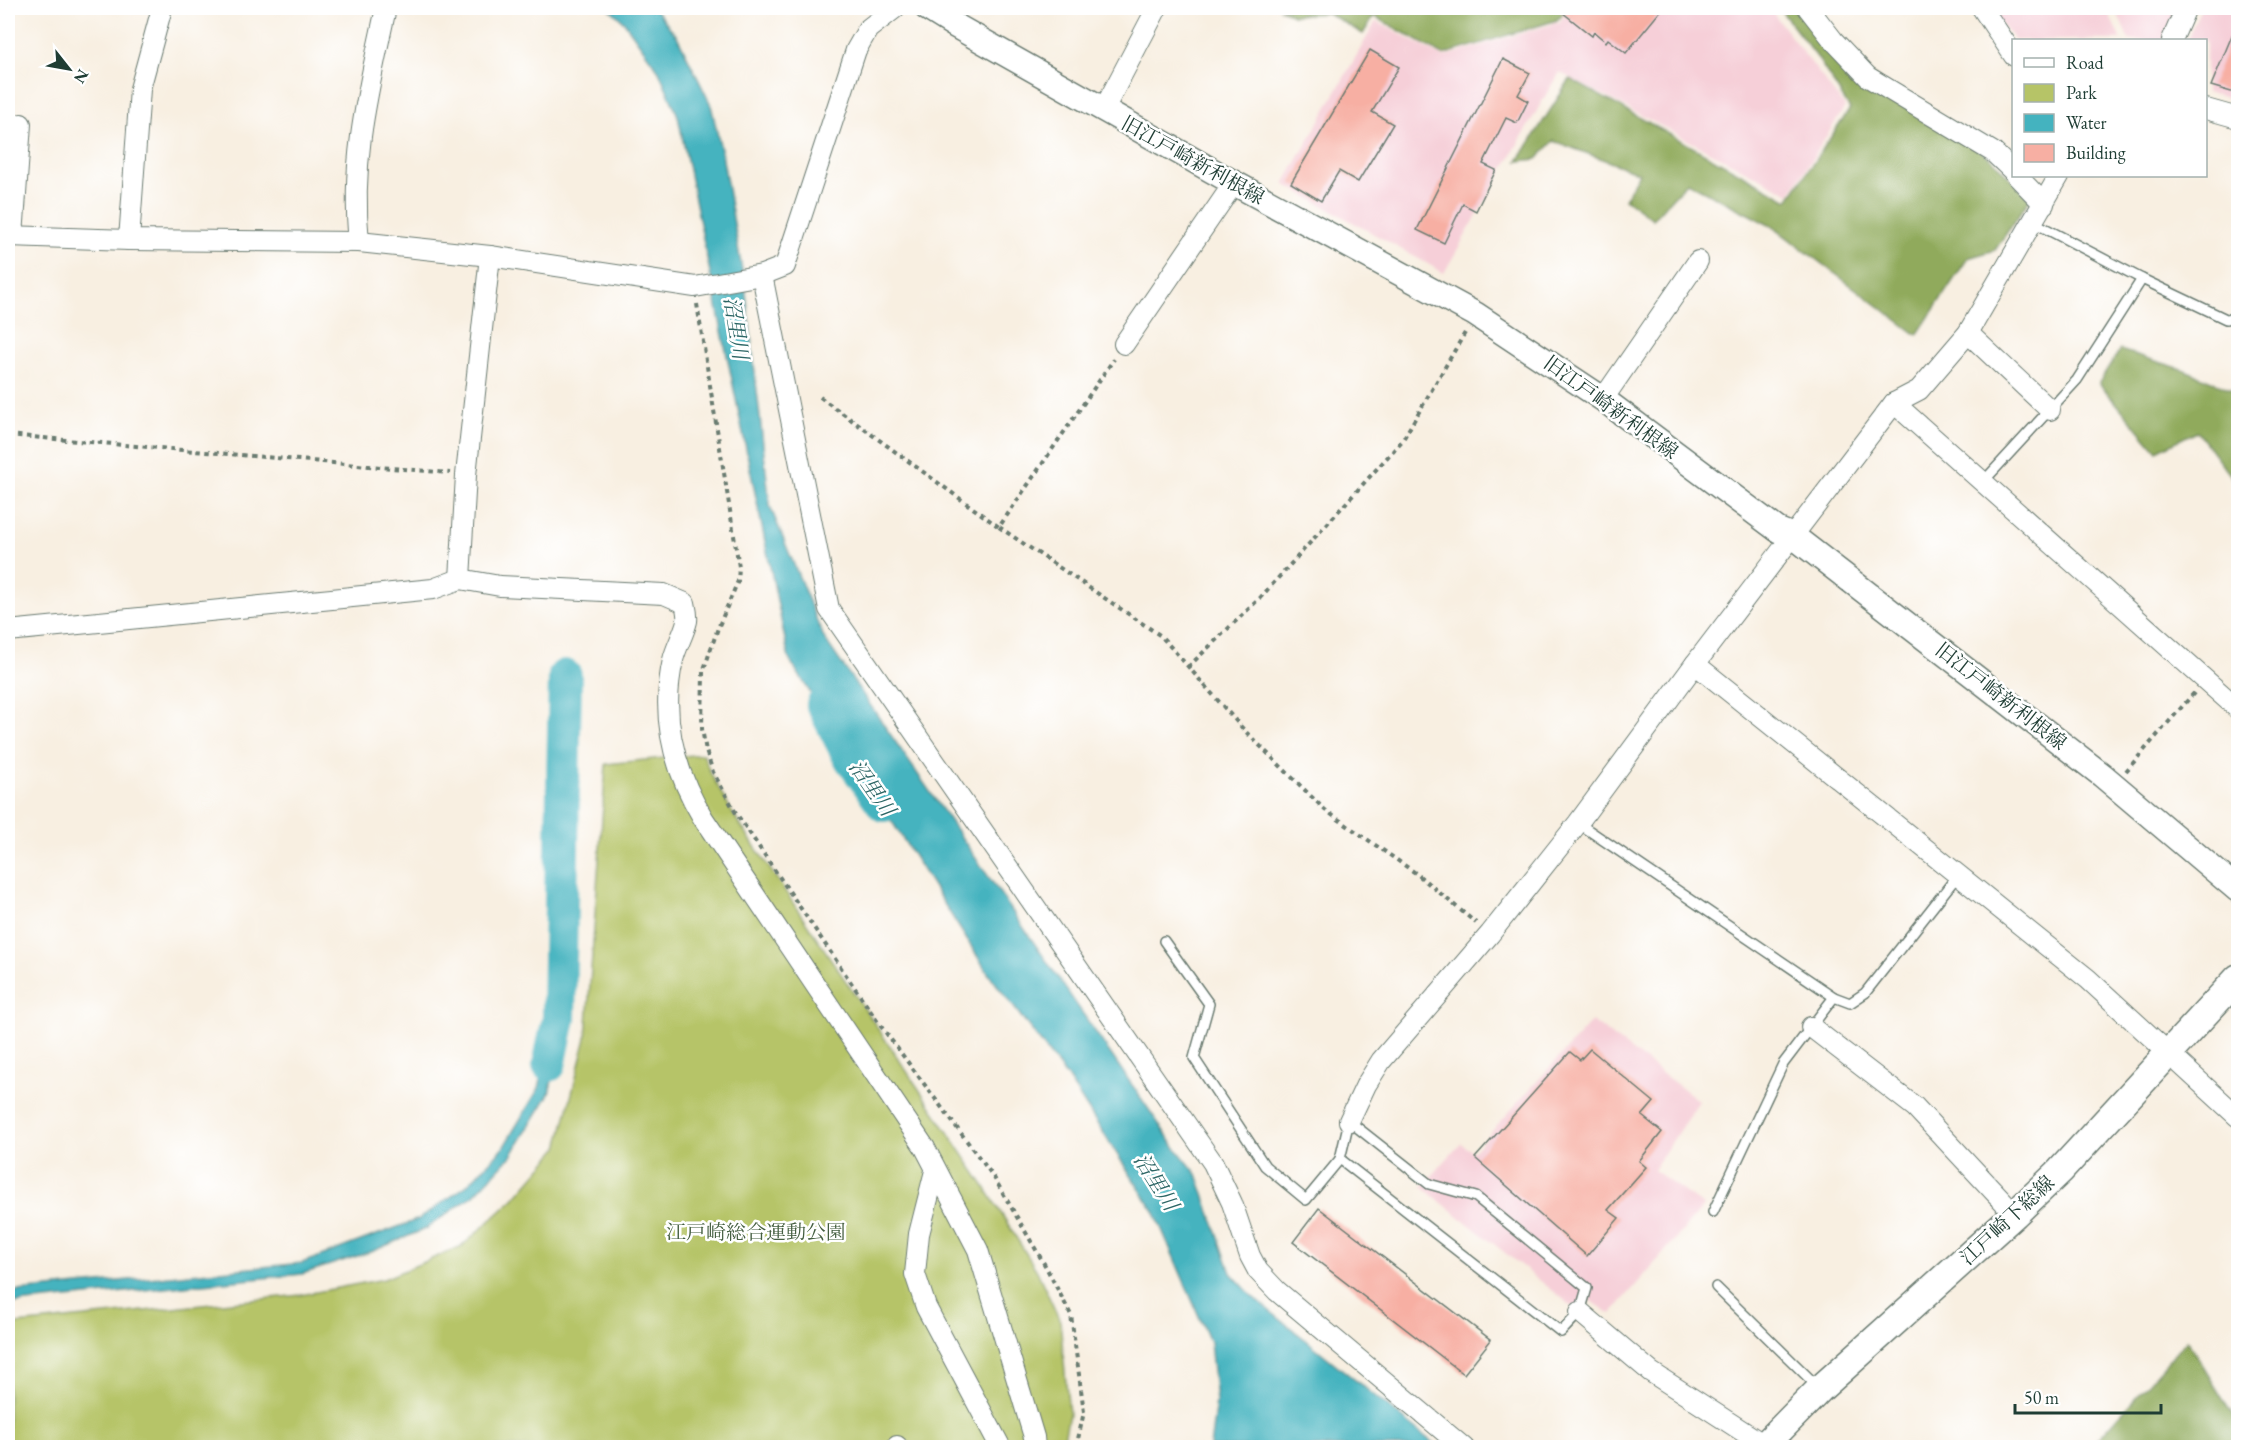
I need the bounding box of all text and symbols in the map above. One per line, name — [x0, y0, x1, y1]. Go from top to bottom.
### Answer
north arrow — [39, 39, 99, 99]
legend — [2012, 39, 2207, 177]
text: Road — [2066, 51, 2105, 74]
text: N — [69, 66, 94, 87]
text: Park — [2066, 81, 2097, 104]
street label: 旧江戸崎新利根線 — [1117, 110, 1269, 210]
text: Water — [2066, 111, 2107, 134]
text: Building — [2066, 141, 2126, 164]
water label: 沼里川 — [718, 295, 755, 363]
street label: 旧江戸崎新利根線 — [1539, 349, 1683, 465]
street label: 旧江戸崎新利根線 — [1930, 637, 2072, 755]
water label: 沼里川 — [843, 754, 903, 823]
water label: 沼里川 — [1128, 1148, 1186, 1217]
street label: 江戸崎下総線 — [1954, 1170, 2060, 1270]
park label: 江戸崎総合運動公園 — [666, 1219, 846, 1245]
scale bar — [2015, 1377, 2160, 1415]
text: 50 m — [2024, 1386, 2059, 1409]

